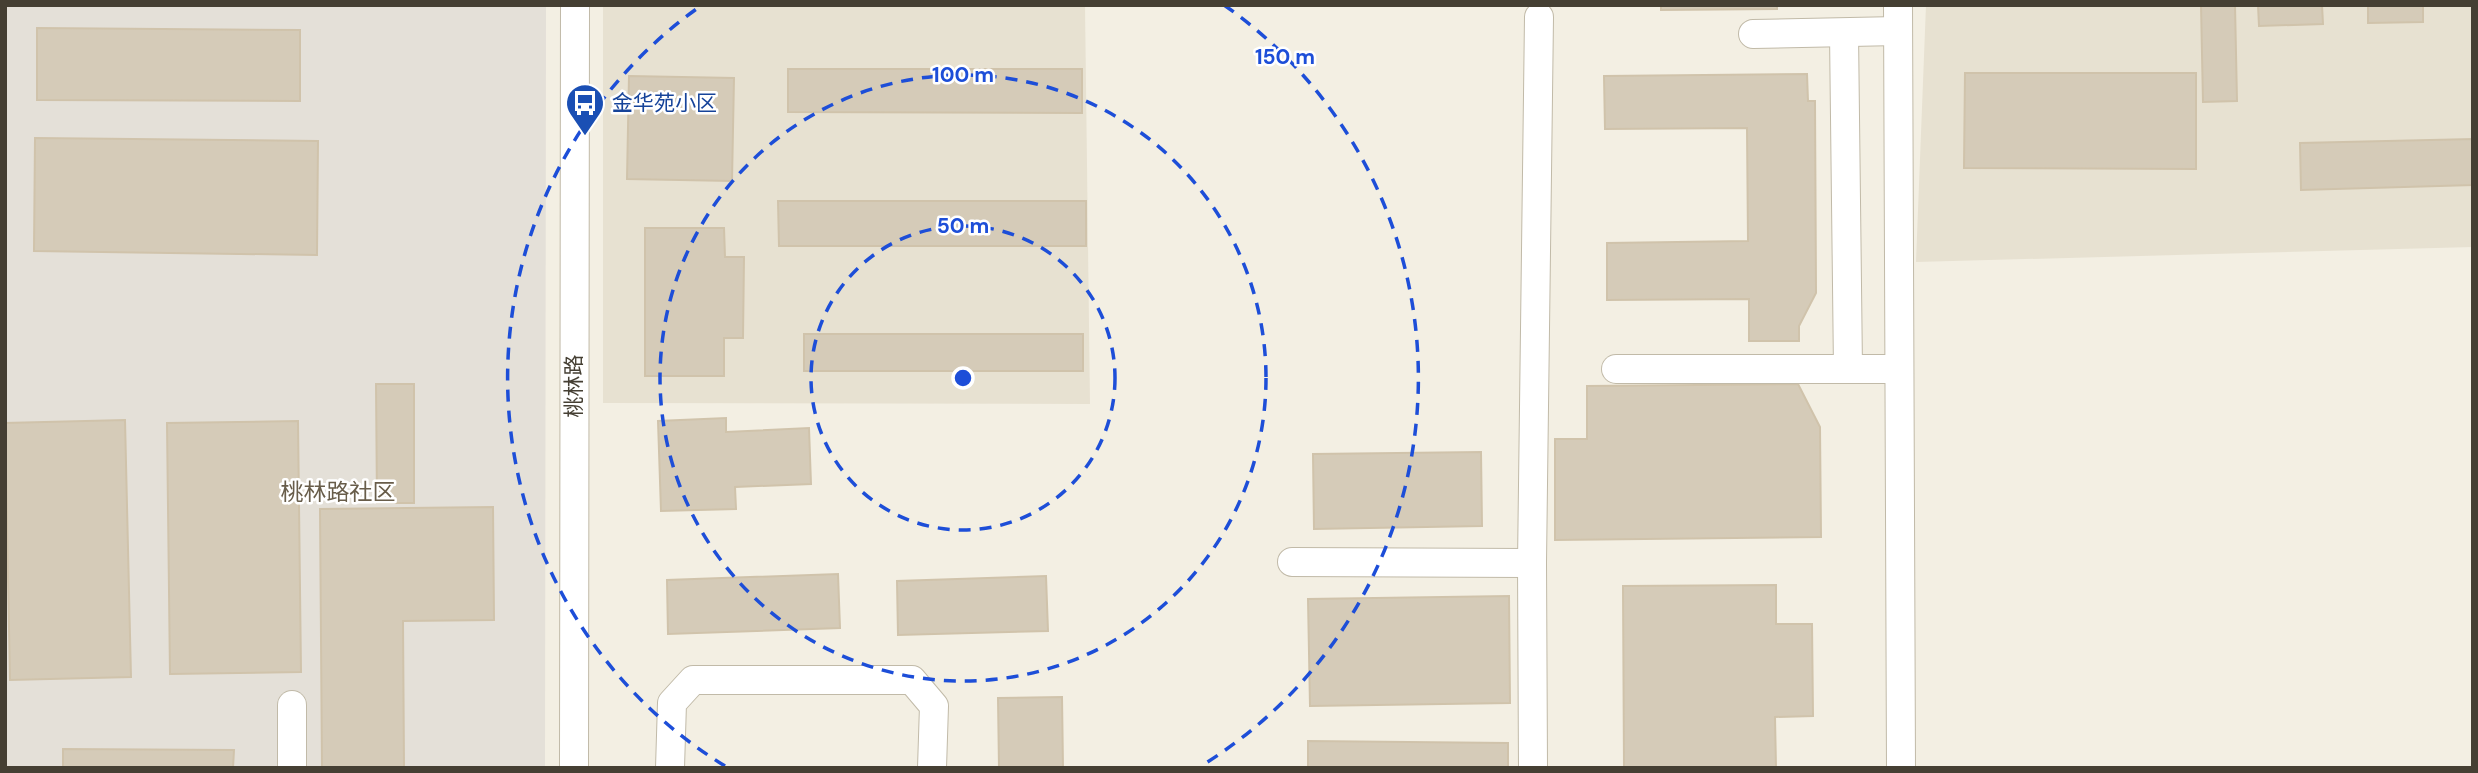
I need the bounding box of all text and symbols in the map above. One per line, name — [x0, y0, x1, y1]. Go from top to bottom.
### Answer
text: 150 m — [1255, 43, 1315, 71]
text: 100 m — [932, 61, 994, 89]
bus stop icon: 金华苑小区 — [564, 82, 606, 137]
place label: 金华苑小区 — [612, 89, 717, 117]
text: 50 m — [937, 212, 989, 240]
street label: 桃林路 — [560, 355, 588, 418]
centre of rings — [951, 366, 975, 390]
district label: 桃林路社区 — [281, 477, 396, 507]

